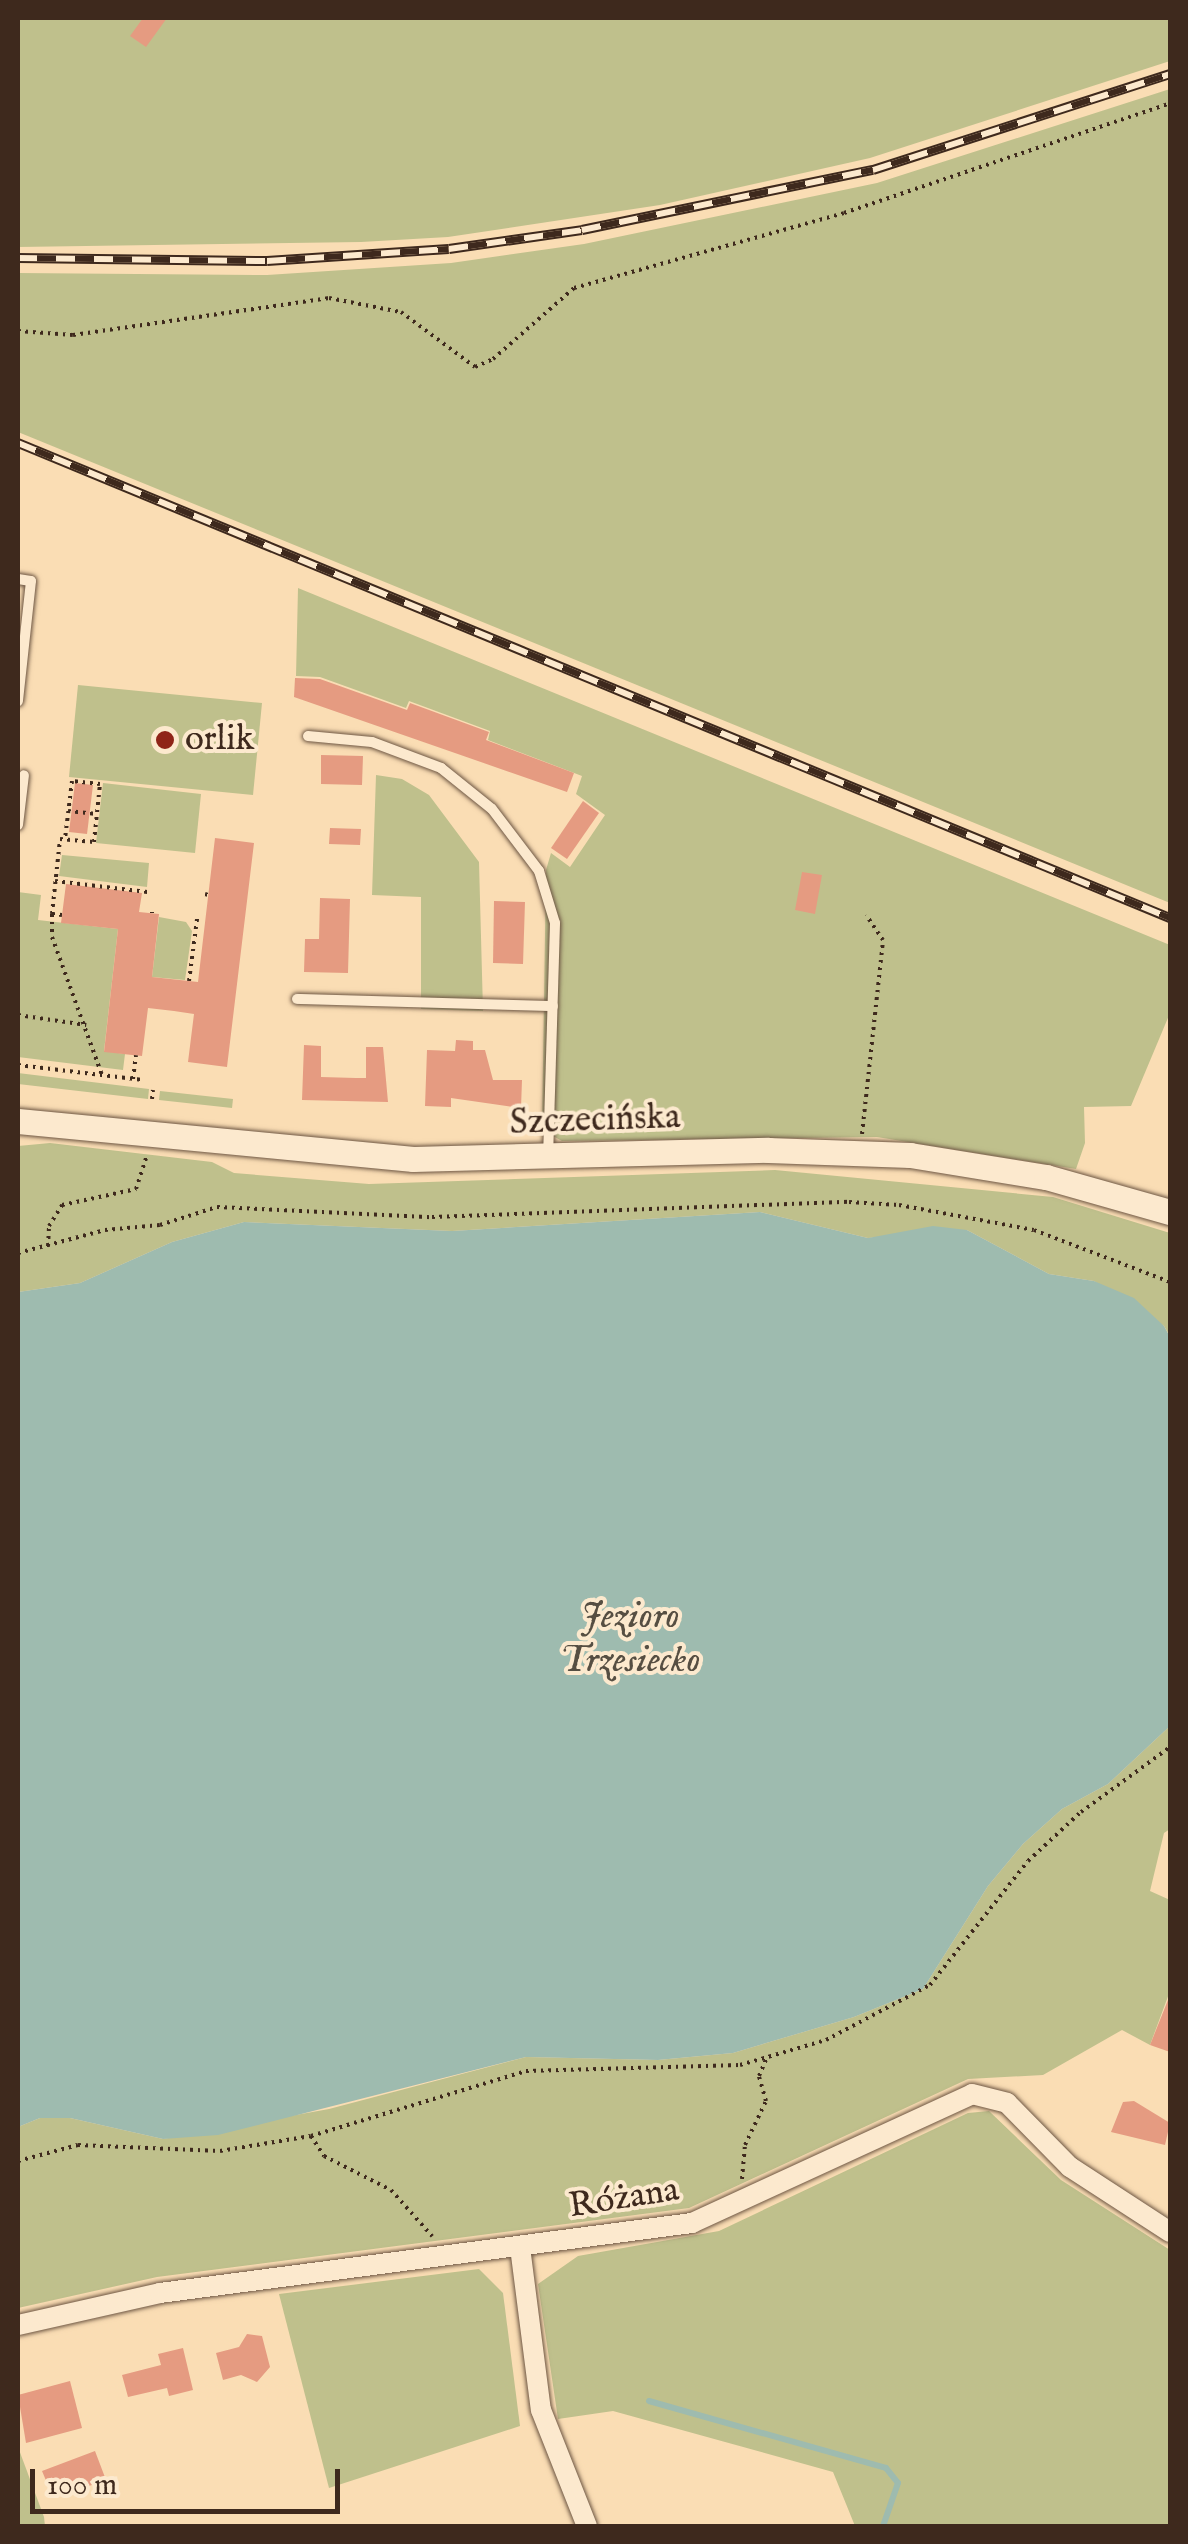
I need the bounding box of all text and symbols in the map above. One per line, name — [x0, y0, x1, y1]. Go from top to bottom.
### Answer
place label: orlik — [185, 719, 254, 761]
marker: orlik — [154, 729, 176, 751]
street label: Szczecińska — [509, 1097, 681, 1145]
water label: Jezioro Trzesiecko — [560, 1595, 700, 1685]
street label: Różana — [566, 2170, 682, 2228]
scale bar — [35, 2449, 345, 2511]
text: 100 m — [47, 2467, 117, 2505]

